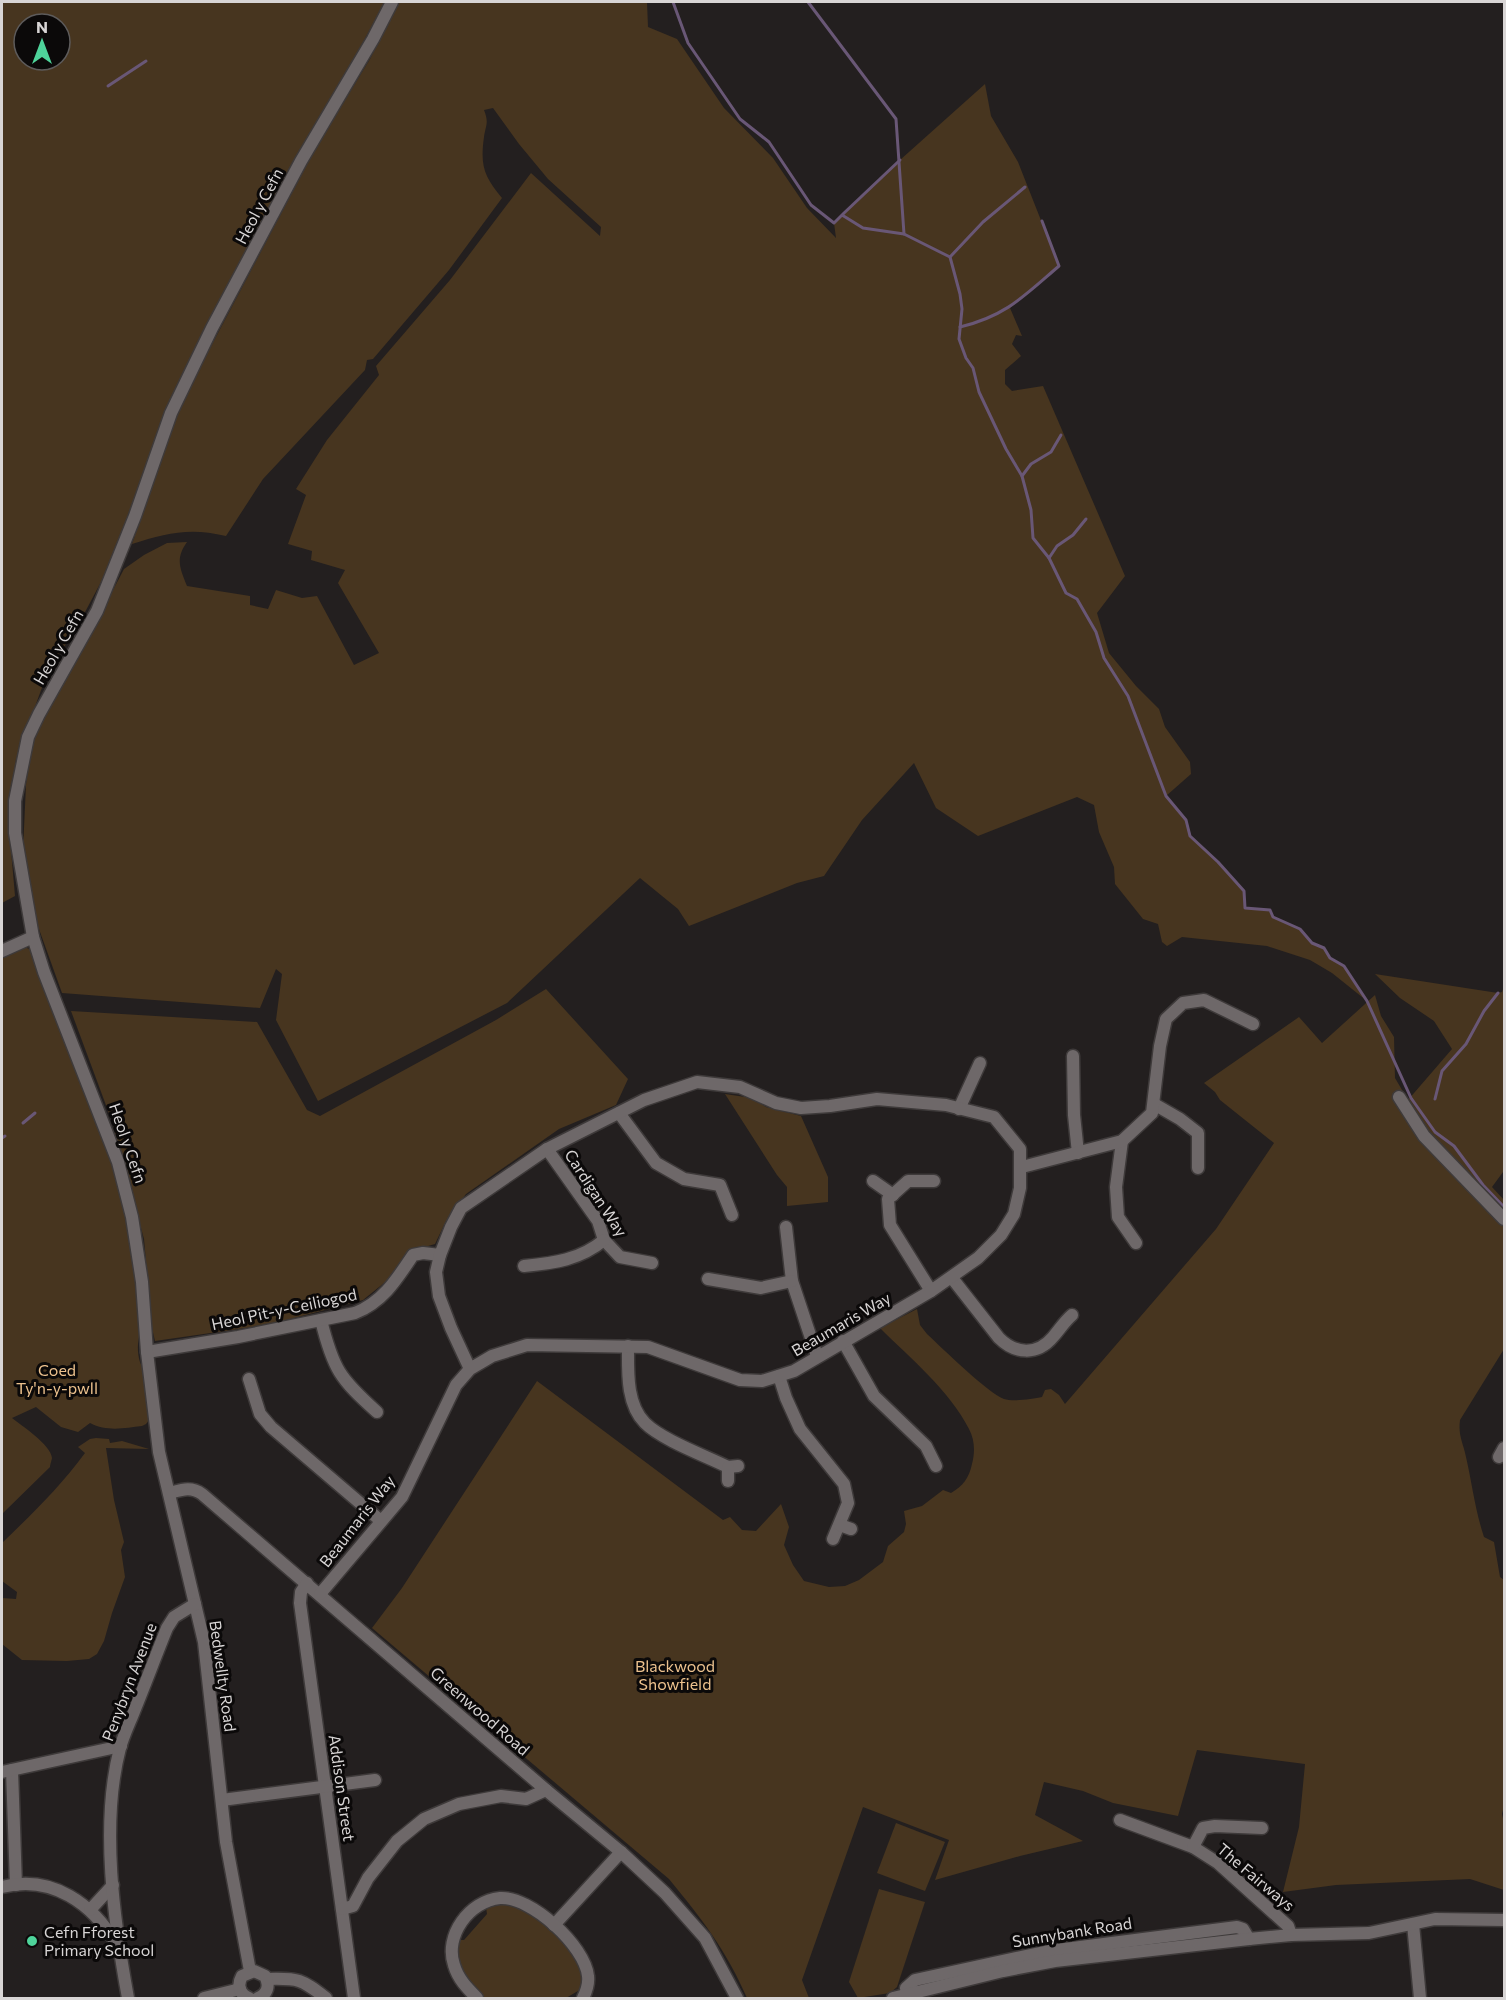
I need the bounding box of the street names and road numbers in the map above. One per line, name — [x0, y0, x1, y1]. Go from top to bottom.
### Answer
street label: Heol y Cefn — [231, 165, 286, 247]
street label: Heol y Cefn — [29, 606, 87, 688]
street label: Heol y Cefn — [106, 1100, 151, 1185]
street label: Cardigan Way — [561, 1146, 632, 1240]
street label: Heol Pit-y-Ceiliogod — [209, 1284, 358, 1333]
street label: Beaumaris Way — [788, 1288, 894, 1360]
street label: Beaumaris Way — [315, 1471, 398, 1570]
street label: Bedwellty Road — [206, 1619, 241, 1733]
street label: Penybryn Avenue — [97, 1620, 160, 1744]
street label: Greenwood Road — [427, 1662, 534, 1759]
street label: Addison Street — [326, 1733, 359, 1843]
street label: The Fairways — [1214, 1839, 1299, 1914]
street label: Sunnybank Road — [1011, 1913, 1133, 1950]

